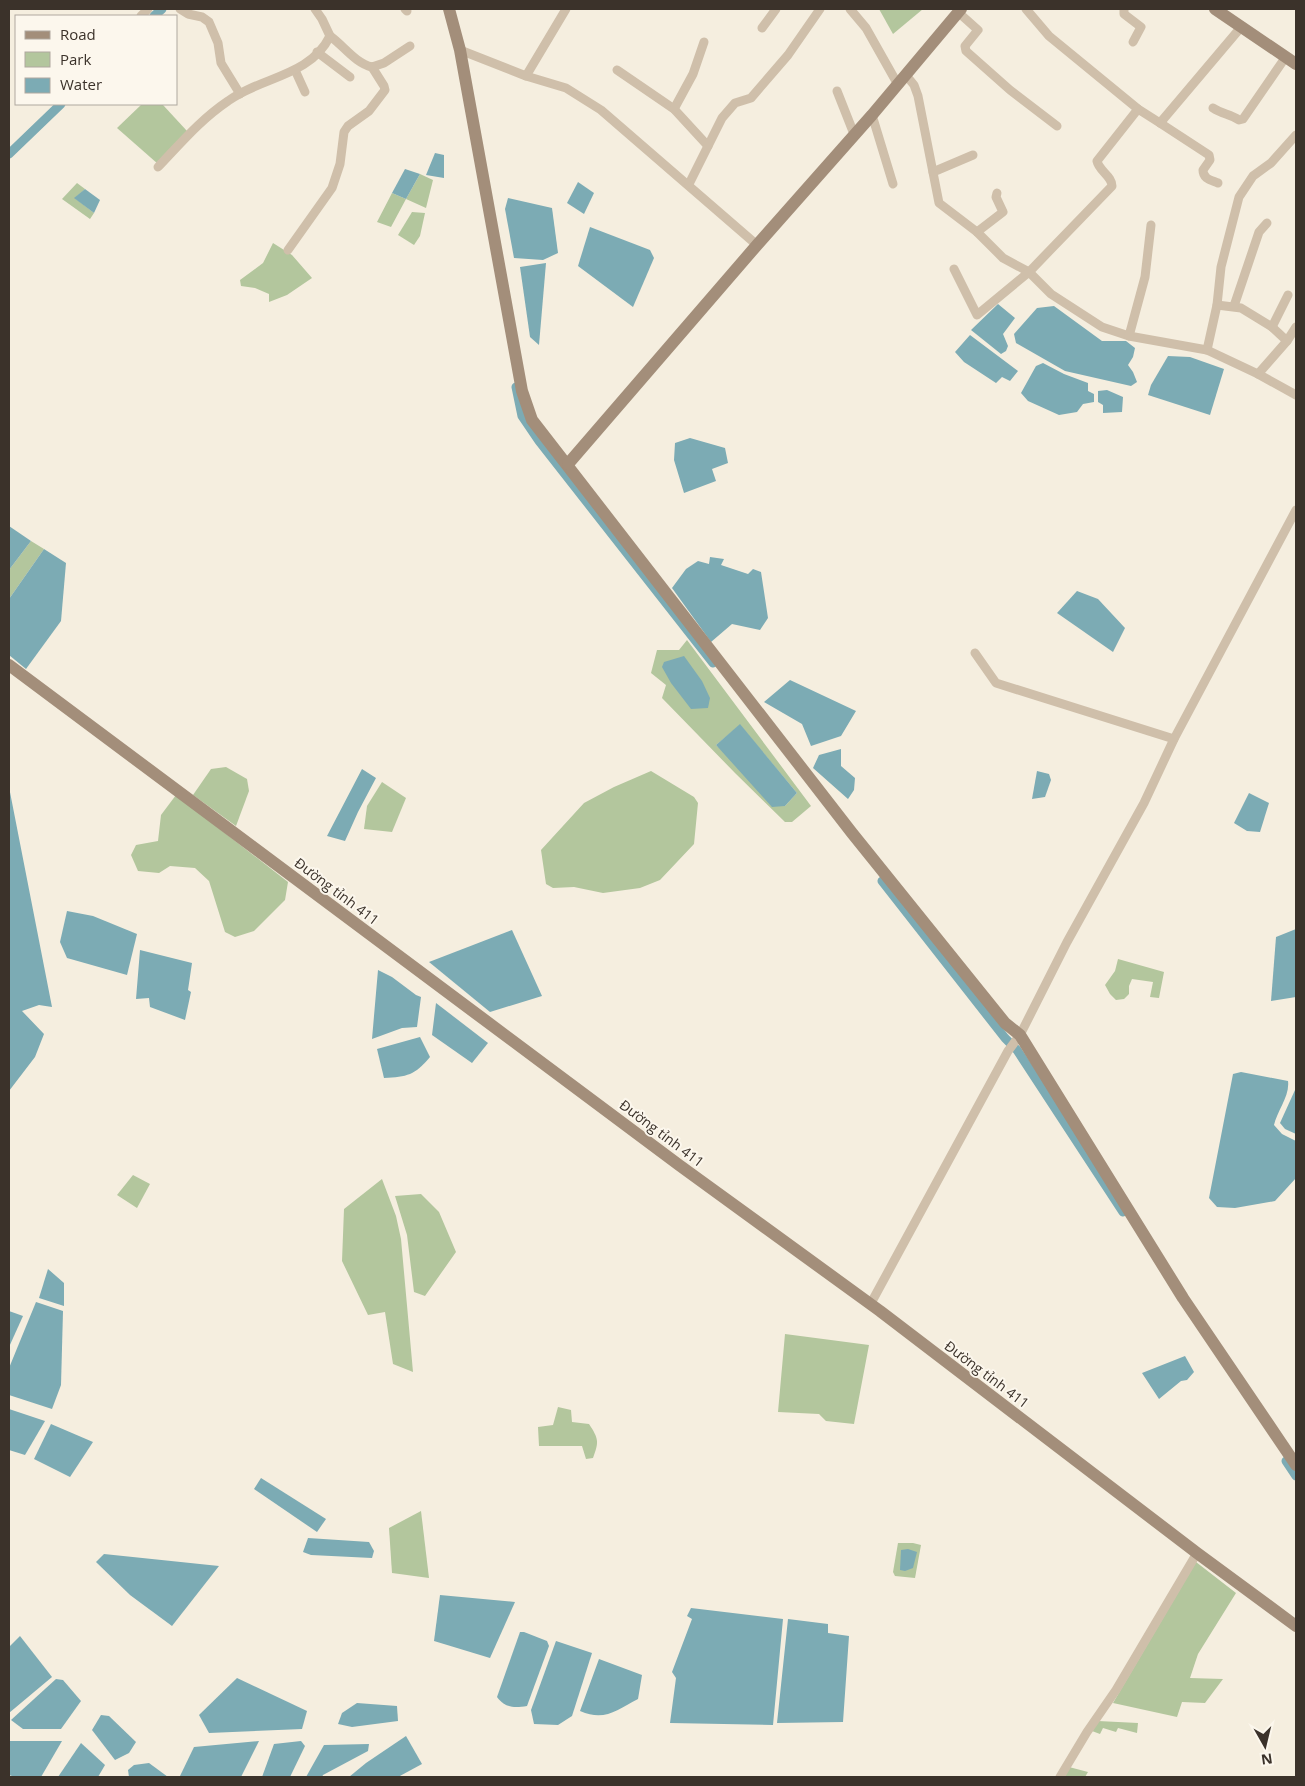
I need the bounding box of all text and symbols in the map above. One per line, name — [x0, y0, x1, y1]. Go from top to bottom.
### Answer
legend — [15, 15, 178, 105]
text: Road — [60, 24, 96, 44]
text: Park — [60, 49, 91, 69]
text: Water — [60, 74, 102, 94]
street label: Đường tỉnh 411 — [291, 853, 383, 929]
street label: Đường tỉnh 411 — [616, 1095, 708, 1171]
street label: Đường tỉnh 411 — [941, 1336, 1033, 1412]
north arrow — [1240, 1721, 1290, 1771]
text: N — [1260, 1749, 1274, 1770]

